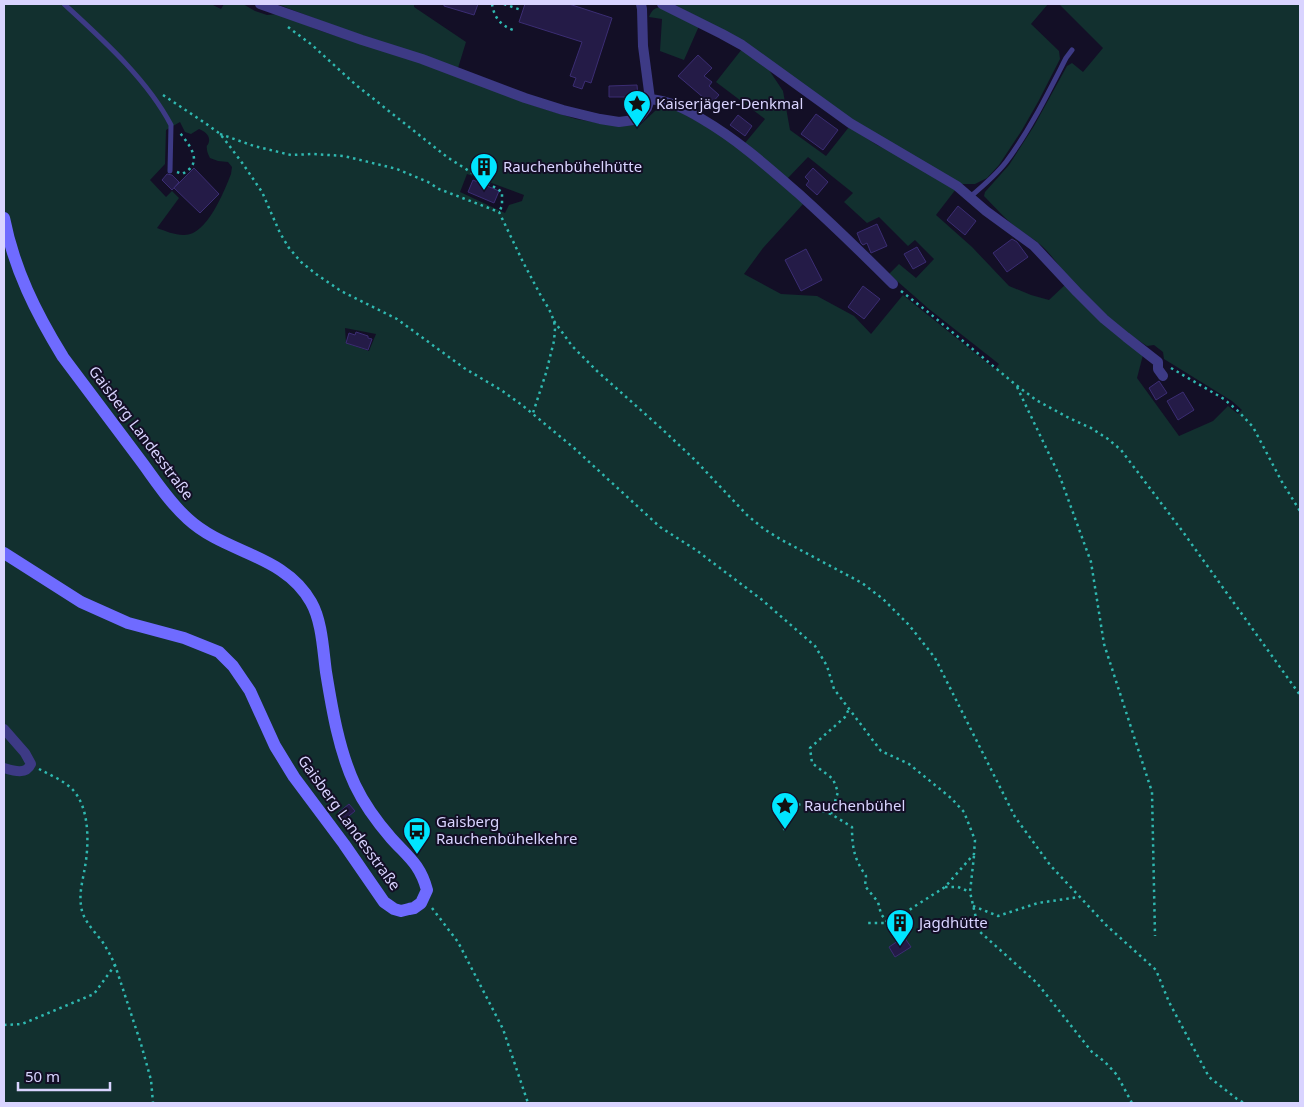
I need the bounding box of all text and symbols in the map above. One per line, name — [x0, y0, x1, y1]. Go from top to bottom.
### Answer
place icon: Kaiserjäger-Denkmal — [622, 89, 652, 128]
place label: Kaiserjäger-Denkmal — [656, 93, 803, 113]
building icon: Rauchenbühelhütte — [469, 152, 499, 191]
place label: Rauchenbühelhütte — [503, 156, 642, 176]
street label: Gaisberg Landesstraße — [85, 361, 199, 503]
street label: Gaisberg Landesstraße — [294, 751, 406, 894]
place icon: Rauchenbühel — [770, 791, 800, 830]
place label: Rauchenbühel — [804, 795, 905, 815]
place label: Gaisberg Rauchenbühelkehre — [436, 811, 577, 848]
bus stop icon: Gaisberg Rauchenbühelkehre — [402, 816, 432, 855]
building icon: Jagdhütte — [885, 908, 915, 947]
place label: Jagdhütte — [917, 912, 988, 932]
scale bar — [18, 1060, 110, 1092]
text: 50 m — [25, 1066, 60, 1086]

